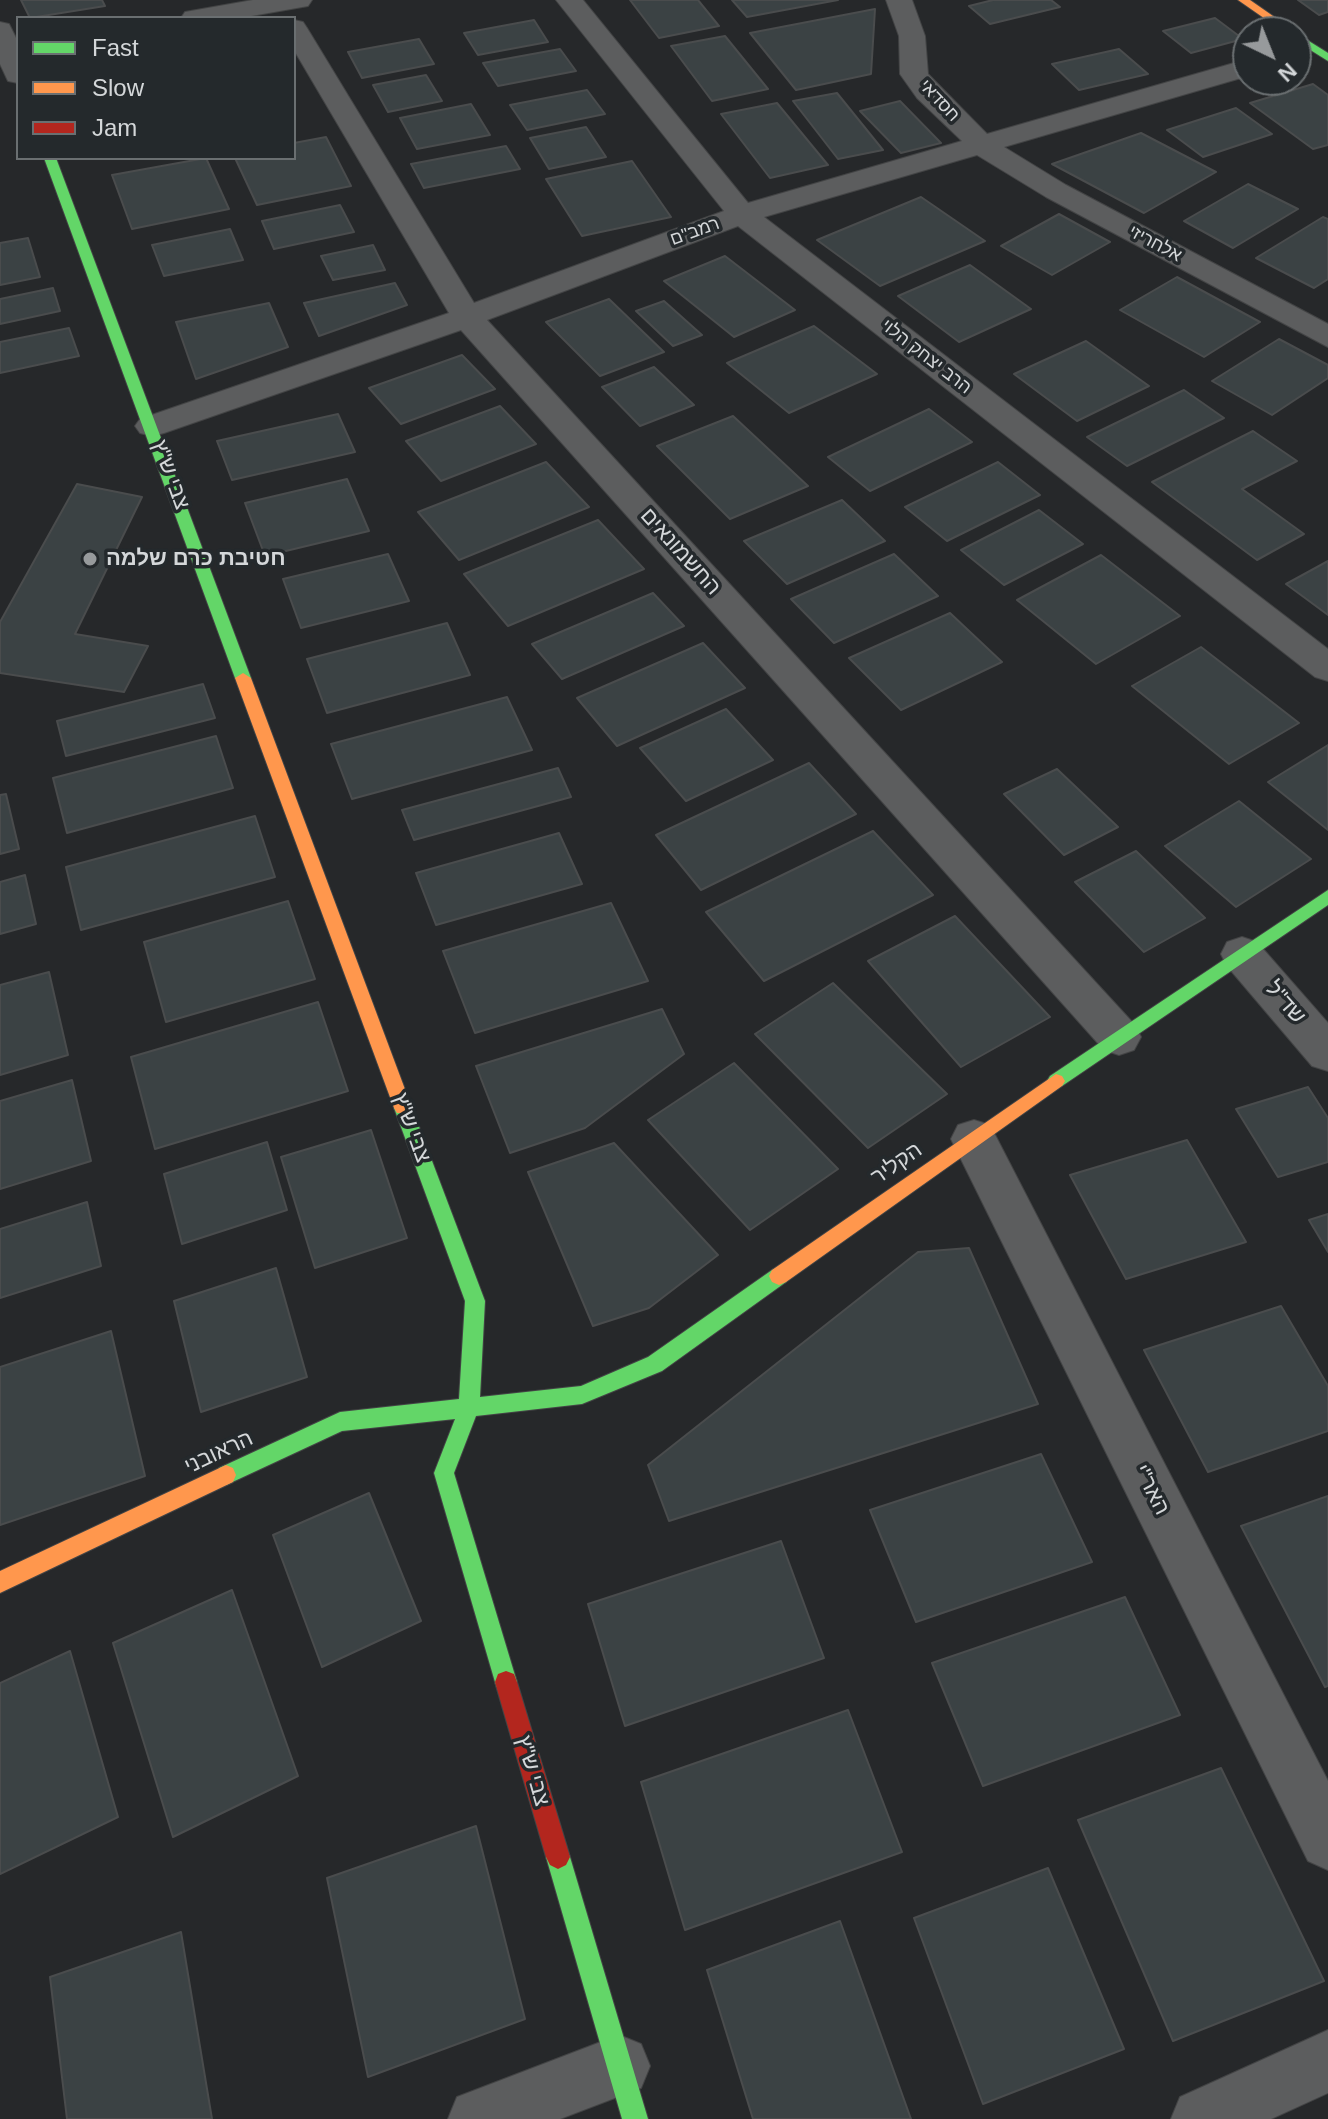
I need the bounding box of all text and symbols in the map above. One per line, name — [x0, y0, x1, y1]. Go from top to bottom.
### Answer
legend — [16, 16, 296, 160]
north arrow — [1232, 16, 1312, 96]
text: Fast — [92, 34, 139, 61]
text: N — [1273, 58, 1302, 87]
text: Slow — [92, 74, 144, 101]
street label: חסדאי — [914, 75, 964, 127]
text: Jam — [92, 114, 137, 141]
street label: רמב"ם — [667, 213, 723, 251]
street label: אלחריזי — [1125, 221, 1185, 267]
street label: הרב יצחק הלוי — [877, 315, 975, 399]
street label: צבי ש"ץ — [145, 437, 195, 513]
street label: החשמונאים — [634, 503, 726, 601]
place label: חטיבת כרם שלמה — [106, 546, 286, 572]
marker: חטיבת כרם שלמה — [81, 550, 99, 568]
street label: שד"ל — [1259, 976, 1311, 1030]
street label: צבי ש"ץ — [386, 1090, 436, 1166]
street label: הקליר — [866, 1137, 928, 1191]
street label: הראובני — [180, 1426, 258, 1480]
street label: האר"י — [1127, 1460, 1175, 1520]
street label: צבי ש"ץ — [509, 1733, 555, 1809]

